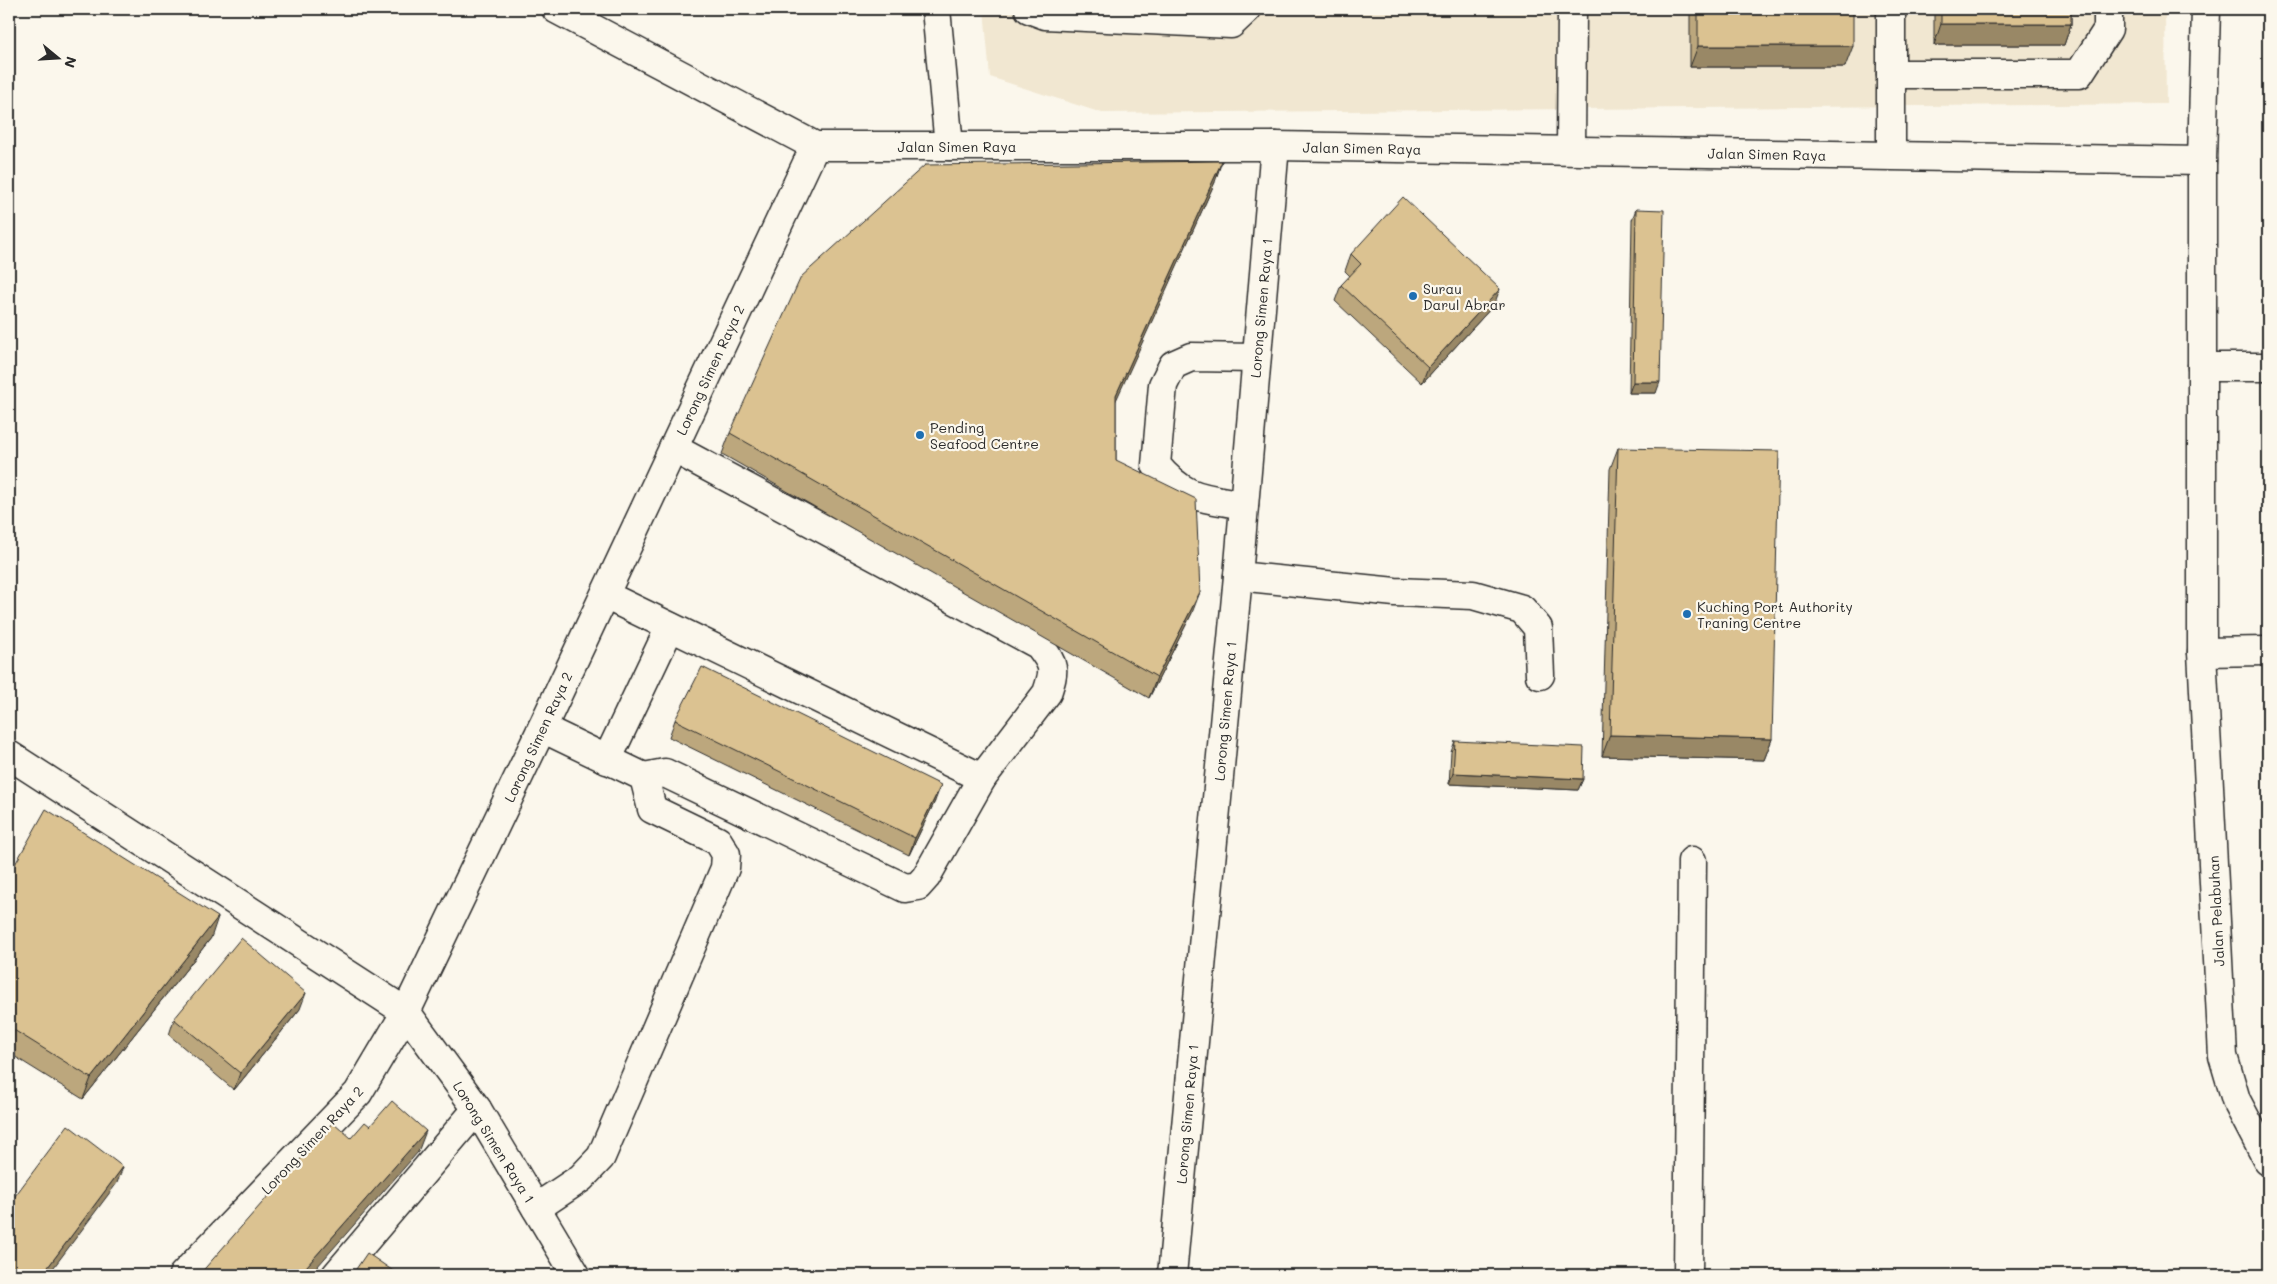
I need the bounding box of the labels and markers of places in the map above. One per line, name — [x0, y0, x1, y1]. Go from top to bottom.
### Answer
place label: Surau Darul Abrar — [1423, 279, 1505, 314]
marker: Surau Darul Abrar — [1407, 290, 1419, 302]
place label: Pending Seafood Centre — [930, 418, 1039, 453]
marker: Pending Seafood Centre — [914, 429, 926, 441]
place label: Kuching Port Authority Traning Centre — [1697, 597, 1853, 632]
marker: Kuching Port Authority Traning Centre — [1681, 608, 1693, 620]

